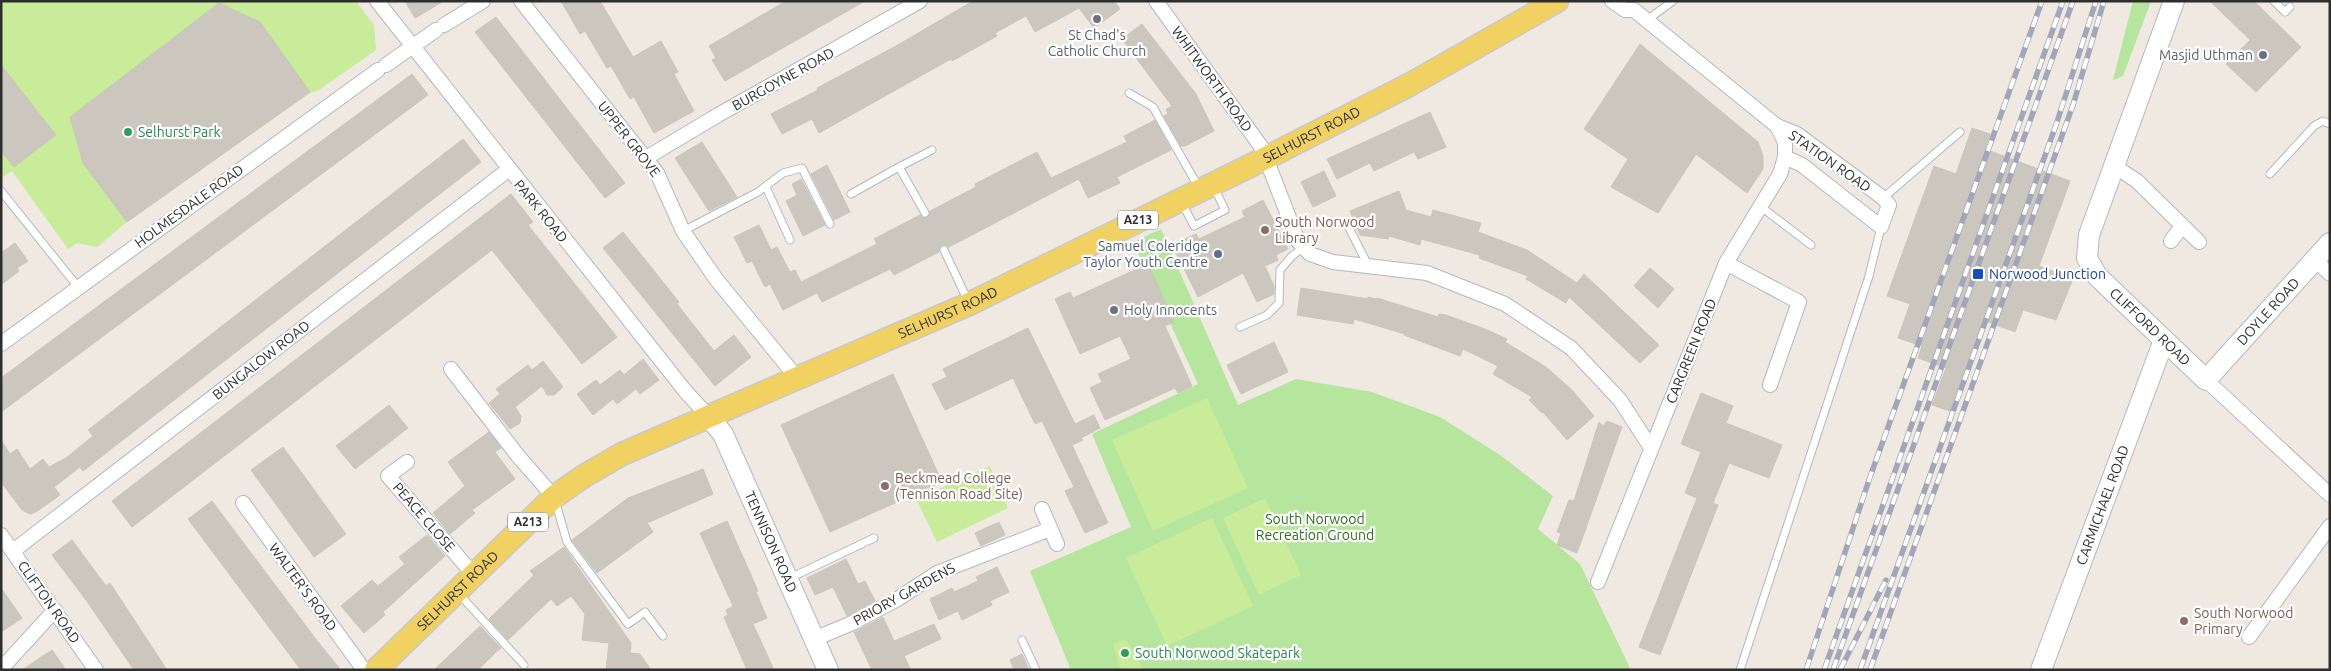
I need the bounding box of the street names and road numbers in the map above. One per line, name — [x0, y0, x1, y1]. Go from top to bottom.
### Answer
street label: WHITWORTH ROAD — [1168, 23, 1256, 135]
street label: BURGOYNE ROAD — [729, 44, 837, 114]
street label: UPPER GROVE — [595, 98, 664, 180]
street label: SELHURST ROAD — [1260, 103, 1363, 166]
street label: STATION ROAD — [1786, 127, 1874, 195]
street label: HOLMESDALE ROAD — [131, 161, 247, 251]
street label: PARK ROAD — [511, 177, 571, 246]
road number: A213 — [1118, 210, 1158, 230]
street label: DOYLE ROAD — [2234, 274, 2303, 348]
street label: SELHURST ROAD — [896, 283, 1000, 342]
street label: CLIFFORD ROAD — [2106, 285, 2194, 369]
street label: CARGREEN ROAD — [1663, 296, 1719, 406]
street label: BUNGALOW ROAD — [209, 317, 313, 403]
street label: CARMICHAEL ROAD — [2073, 443, 2132, 567]
street label: PEACE CLOSE — [390, 479, 458, 555]
street label: TENNISON ROAD — [741, 489, 800, 595]
road number: A213 — [508, 512, 548, 532]
street label: WALTER'S ROAD — [266, 540, 340, 634]
street label: SELHURST ROAD — [414, 547, 502, 634]
street label: CLIFTON ROAD — [15, 558, 83, 646]
street label: PRIORY GARDENS — [850, 559, 958, 629]

